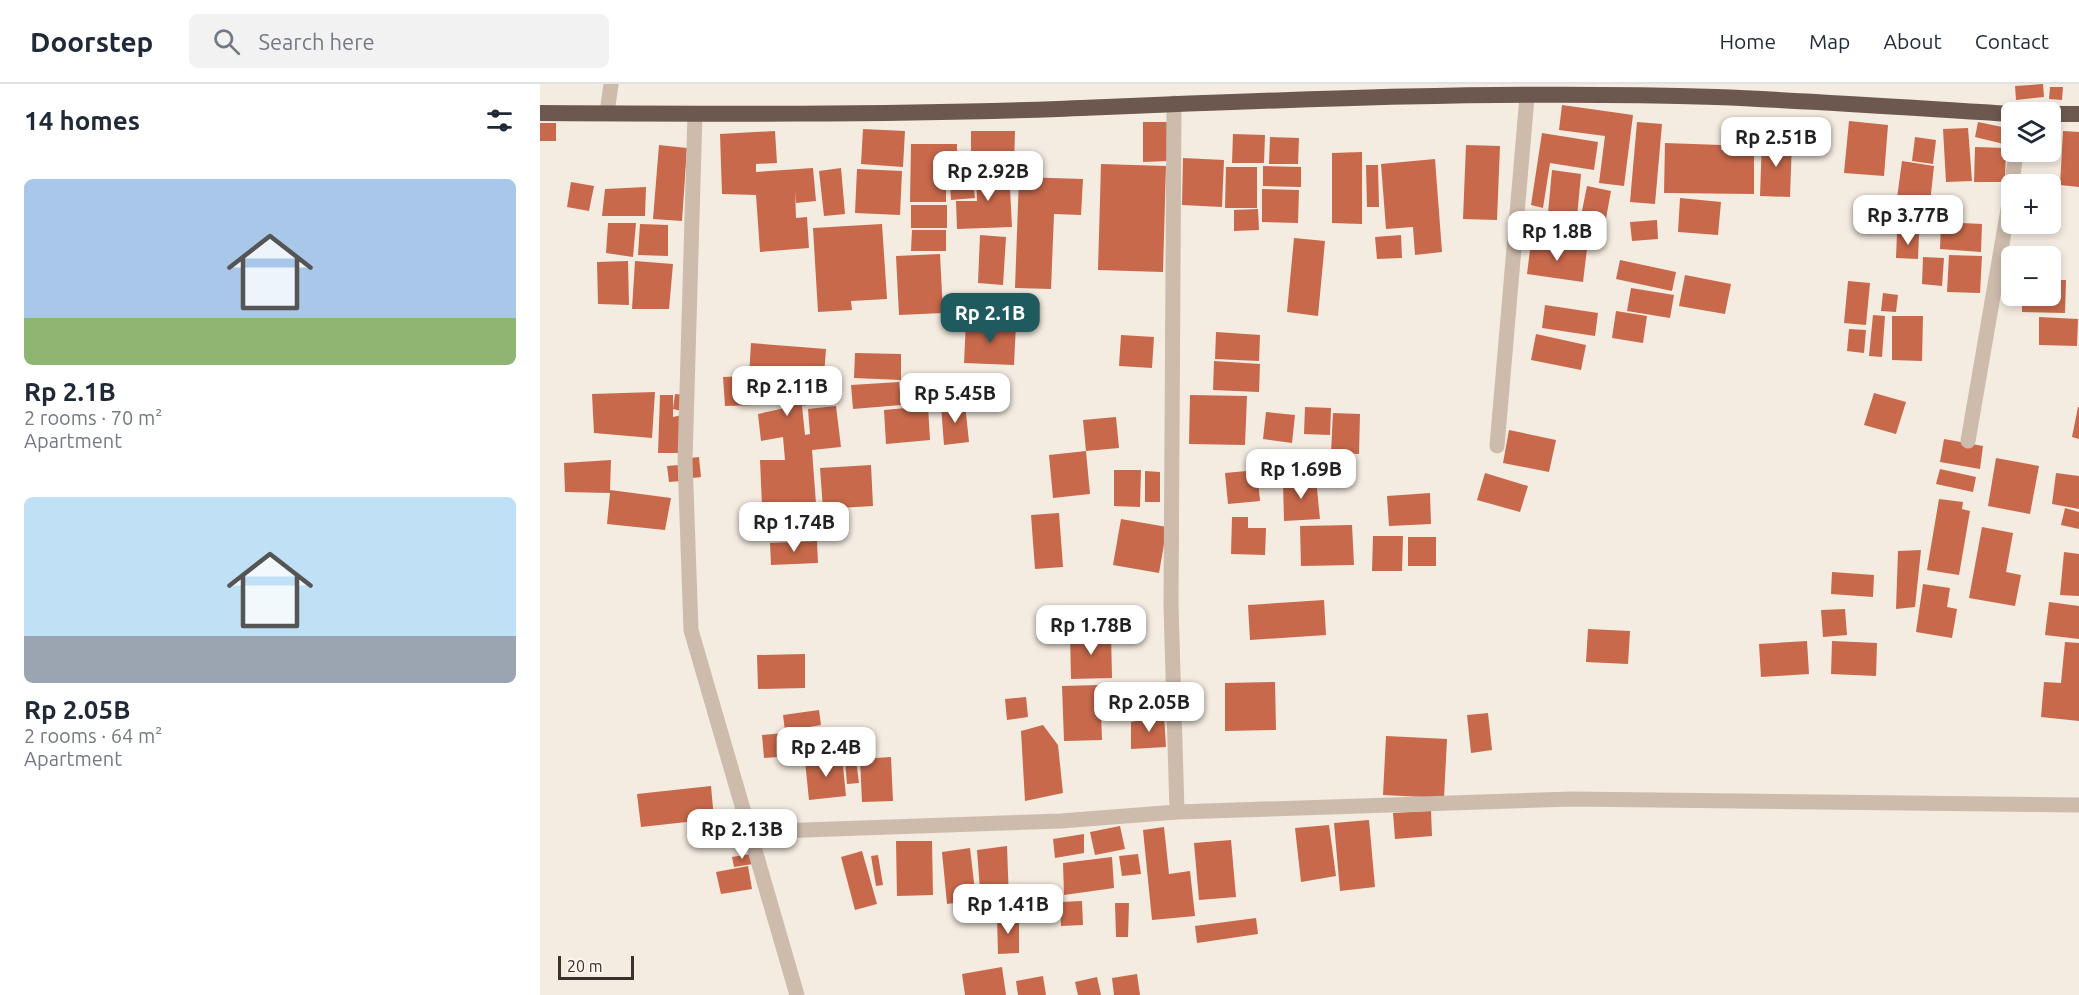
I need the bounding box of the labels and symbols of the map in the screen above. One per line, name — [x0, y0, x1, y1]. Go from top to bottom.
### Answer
pin: Rp 2.51B — [1714, 117, 1838, 168]
pin: Rp 2.92B — [926, 151, 1050, 202]
pin: Rp 3.77B — [1846, 195, 1970, 246]
pin: Rp 1.8B — [1502, 211, 1612, 262]
pin: Rp 2.1B — [935, 293, 1045, 344]
pin: Rp 2.11B — [725, 366, 849, 417]
pin: Rp 5.45B — [893, 373, 1017, 424]
pin: Rp 1.69B — [1239, 449, 1363, 500]
pin: Rp 1.74B — [732, 502, 856, 553]
pin: Rp 1.78B — [1029, 605, 1153, 656]
pin: Rp 2.05B — [1087, 682, 1211, 733]
pin: Rp 2.4B — [771, 727, 881, 778]
pin: Rp 2.13B — [680, 809, 804, 860]
pin: Rp 1.41B — [946, 884, 1070, 935]
scale bar — [558, 953, 634, 980]

